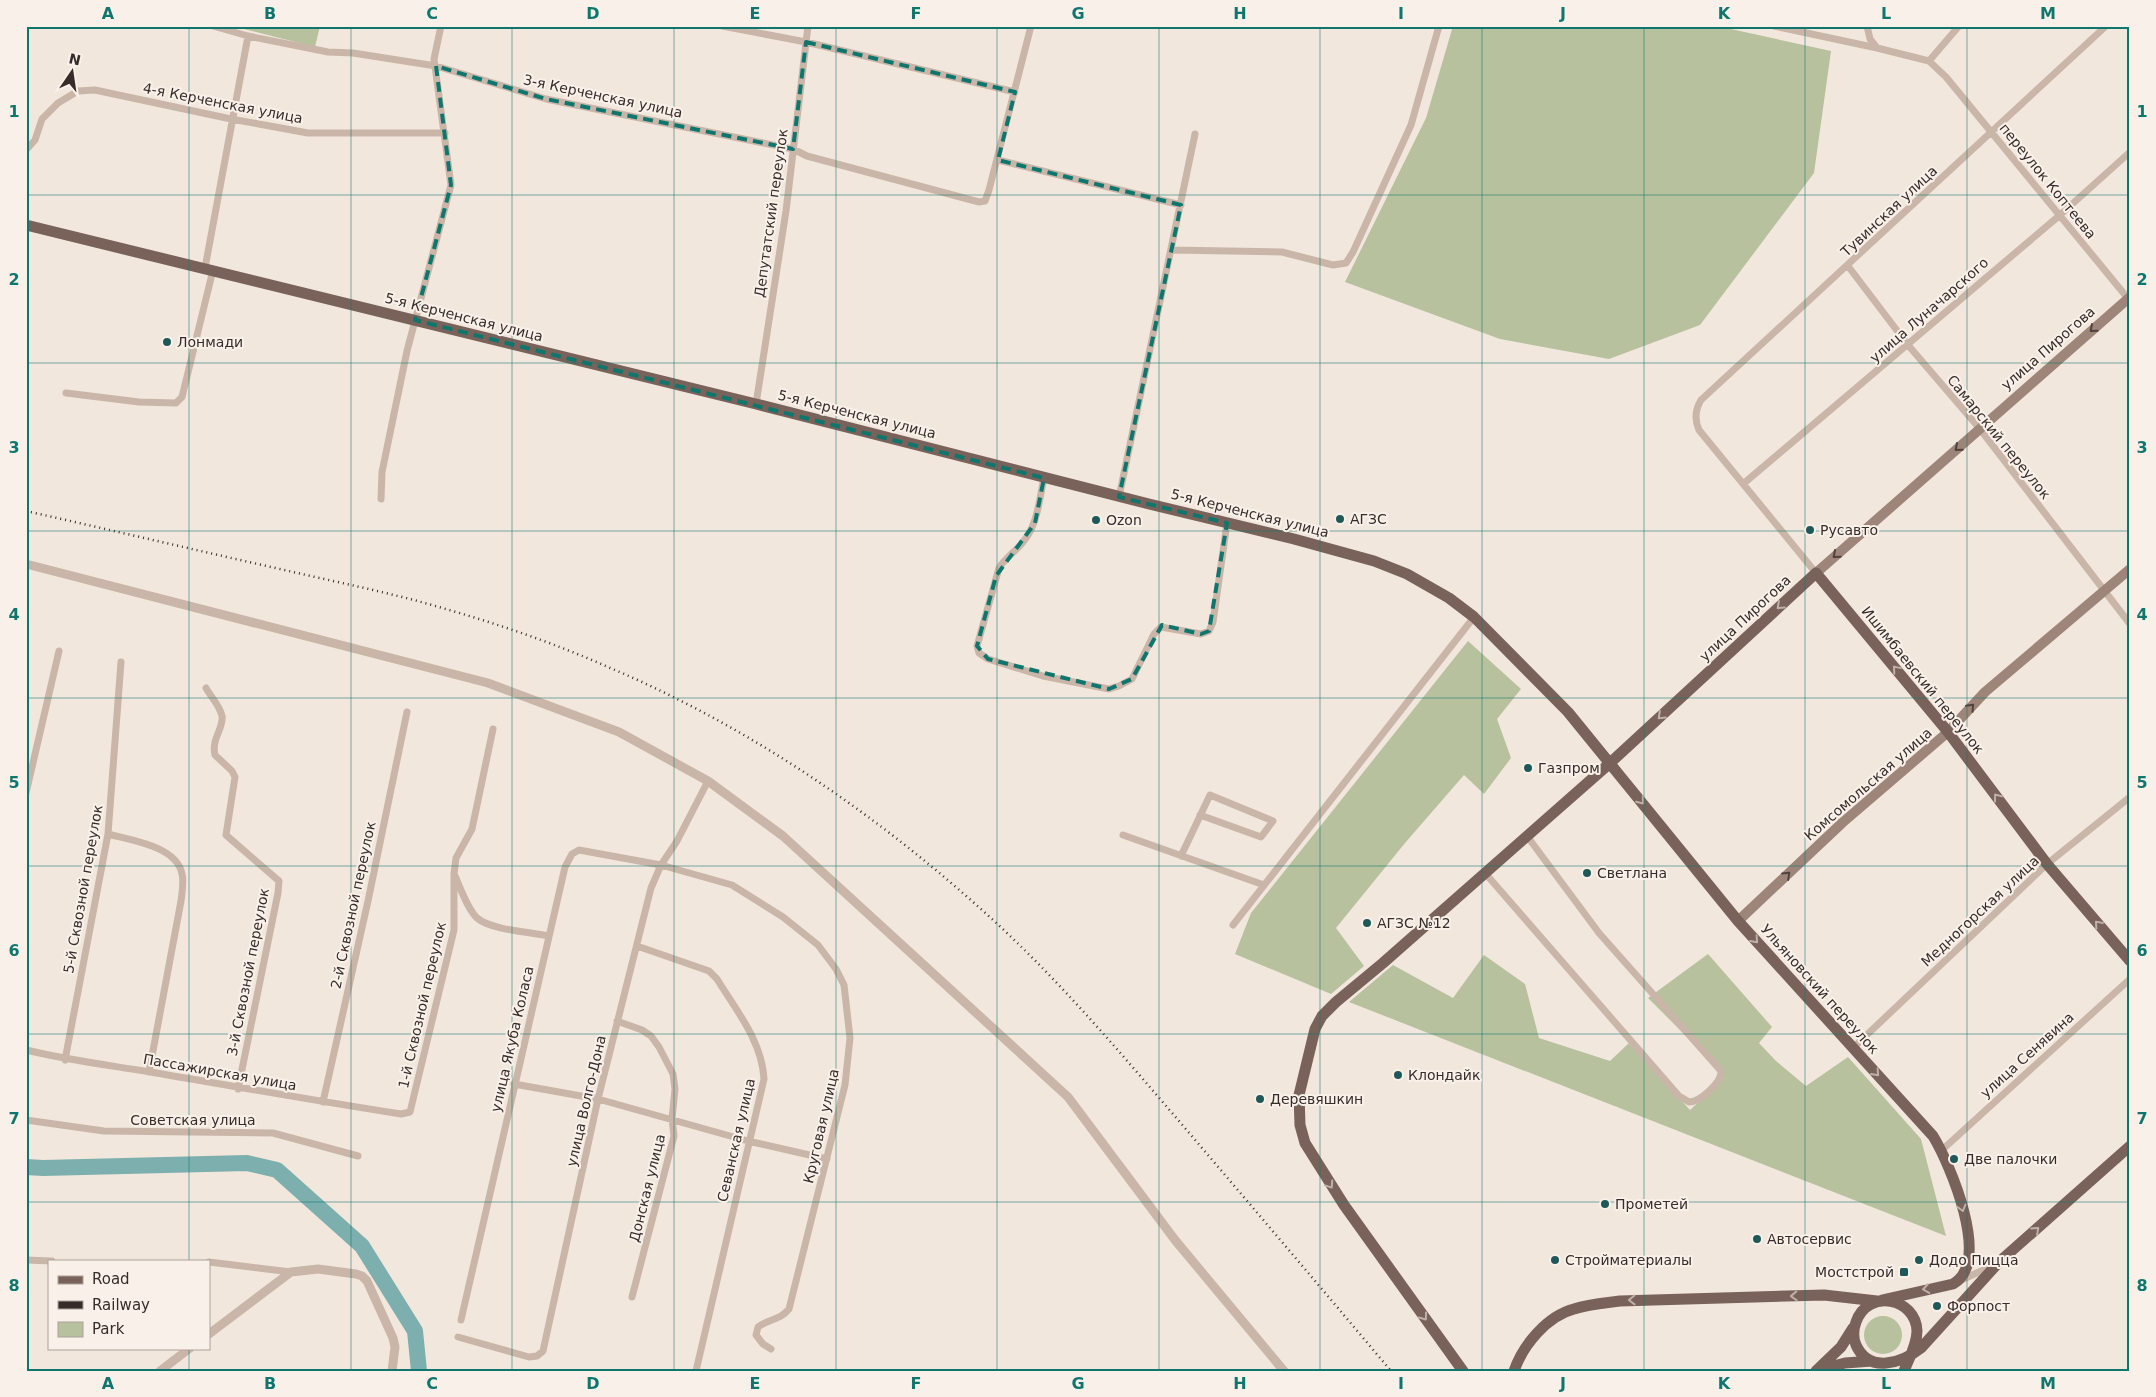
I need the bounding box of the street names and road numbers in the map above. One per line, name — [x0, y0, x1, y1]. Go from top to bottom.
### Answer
street label: 3-я Керченская улица — [522, 71, 684, 121]
street label: 4-я Керченская улица — [142, 80, 304, 126]
street label: переулок Коптеева — [1997, 120, 2099, 242]
street label: Депутатский переулок — [751, 128, 791, 298]
street label: Тувинская улица — [1837, 162, 1940, 260]
street label: улица Луначарского — [1866, 254, 1992, 366]
street label: 5-я Керченская улица — [383, 290, 545, 344]
street label: улица Пирогова — [1998, 303, 2098, 393]
street label: Самарский переулок — [1944, 372, 2054, 502]
street label: 5-я Керченская улица — [776, 387, 938, 441]
street label: 5-я Керченская улица — [1169, 486, 1331, 540]
street label: улица Пирогова — [1696, 572, 1794, 664]
street label: Ишимбаевский переулок — [1858, 603, 1988, 757]
street label: Комсомольская улица — [1801, 724, 1935, 844]
street label: 5-й Сквозной переулок — [60, 804, 106, 974]
street label: 2-й Сквозной переулок — [327, 820, 379, 990]
street label: Медногорская улица — [1918, 852, 2042, 970]
street label: 3-й Сквозной переулок — [224, 887, 272, 1057]
street label: 1-й Сквозной переулок — [395, 920, 449, 1090]
street label: Ульяновский переулок — [1758, 921, 1882, 1057]
street label: улица Якуба Коласа — [487, 964, 537, 1114]
street label: улица Сенявина — [1977, 1009, 2077, 1101]
street label: улица Волго-Дона — [563, 1034, 609, 1168]
street label: Пассажирская улица — [142, 1051, 298, 1093]
street label: Круговая улица — [800, 1067, 842, 1185]
street label: Севанская улица — [714, 1077, 758, 1203]
street label: Советская улица — [130, 1112, 256, 1128]
street label: Донская улица — [626, 1132, 668, 1244]

